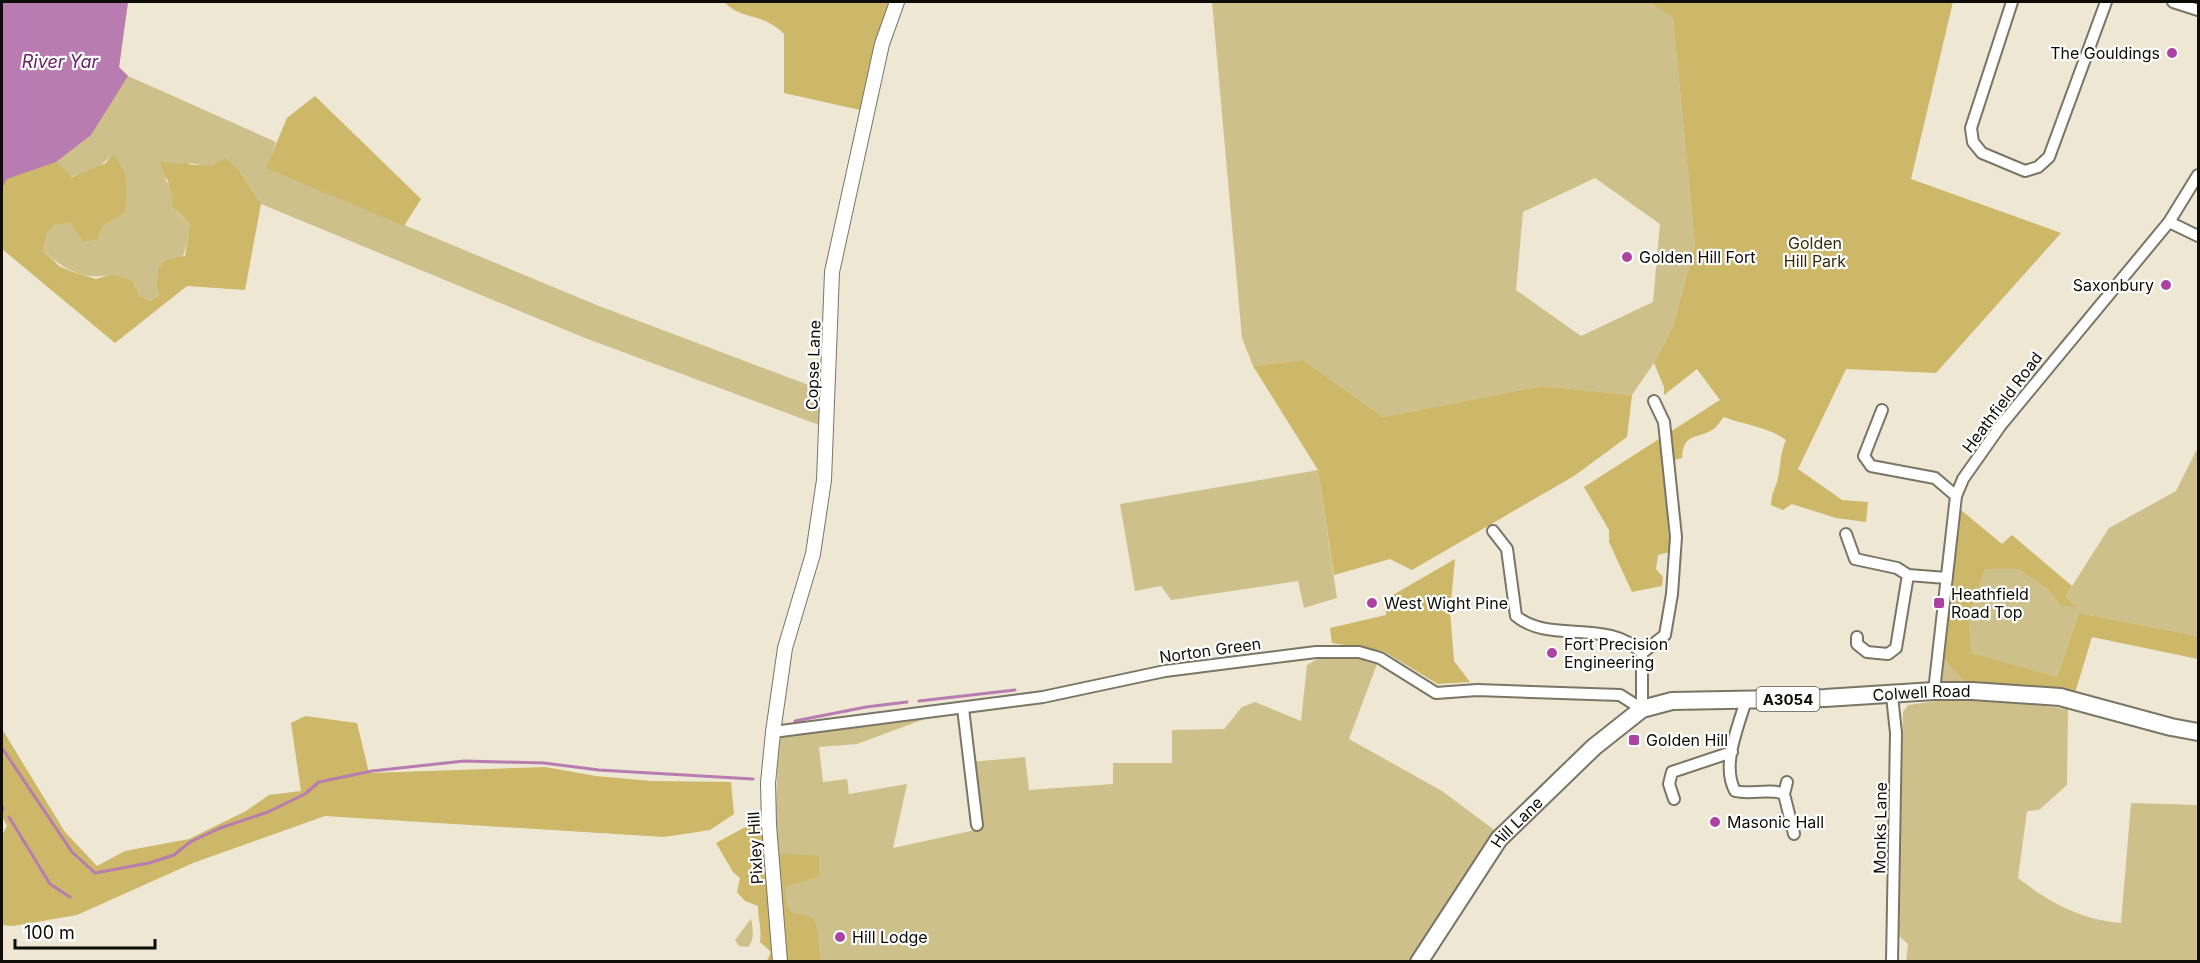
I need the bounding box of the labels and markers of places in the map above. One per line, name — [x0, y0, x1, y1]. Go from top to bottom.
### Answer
place label: The Gouldings — [2050, 43, 2160, 63]
marker: The Gouldings — [2165, 46, 2179, 60]
place label: Golden Hill Fort — [1639, 247, 1755, 267]
marker: Golden Hill Fort — [1620, 250, 1634, 264]
place label: Saxonbury — [2073, 275, 2154, 295]
marker: Saxonbury — [2159, 278, 2173, 292]
place label: Heathfield Road Top — [1951, 584, 2029, 622]
place label: West Wight Pine — [1384, 593, 1508, 613]
marker: West Wight Pine — [1365, 596, 1379, 610]
marker: Heathfield Road Top — [1932, 596, 1946, 610]
place label: Fort Precision Engineering — [1564, 634, 1668, 672]
marker: Fort Precision Engineering — [1545, 646, 1559, 660]
place label: Golden Hill — [1646, 730, 1728, 750]
marker: Golden Hill — [1627, 733, 1641, 747]
place label: Masonic Hall — [1727, 812, 1824, 832]
marker: Masonic Hall — [1708, 815, 1722, 829]
place label: Hill Lodge — [852, 927, 928, 947]
marker: Hill Lodge — [833, 930, 847, 944]

